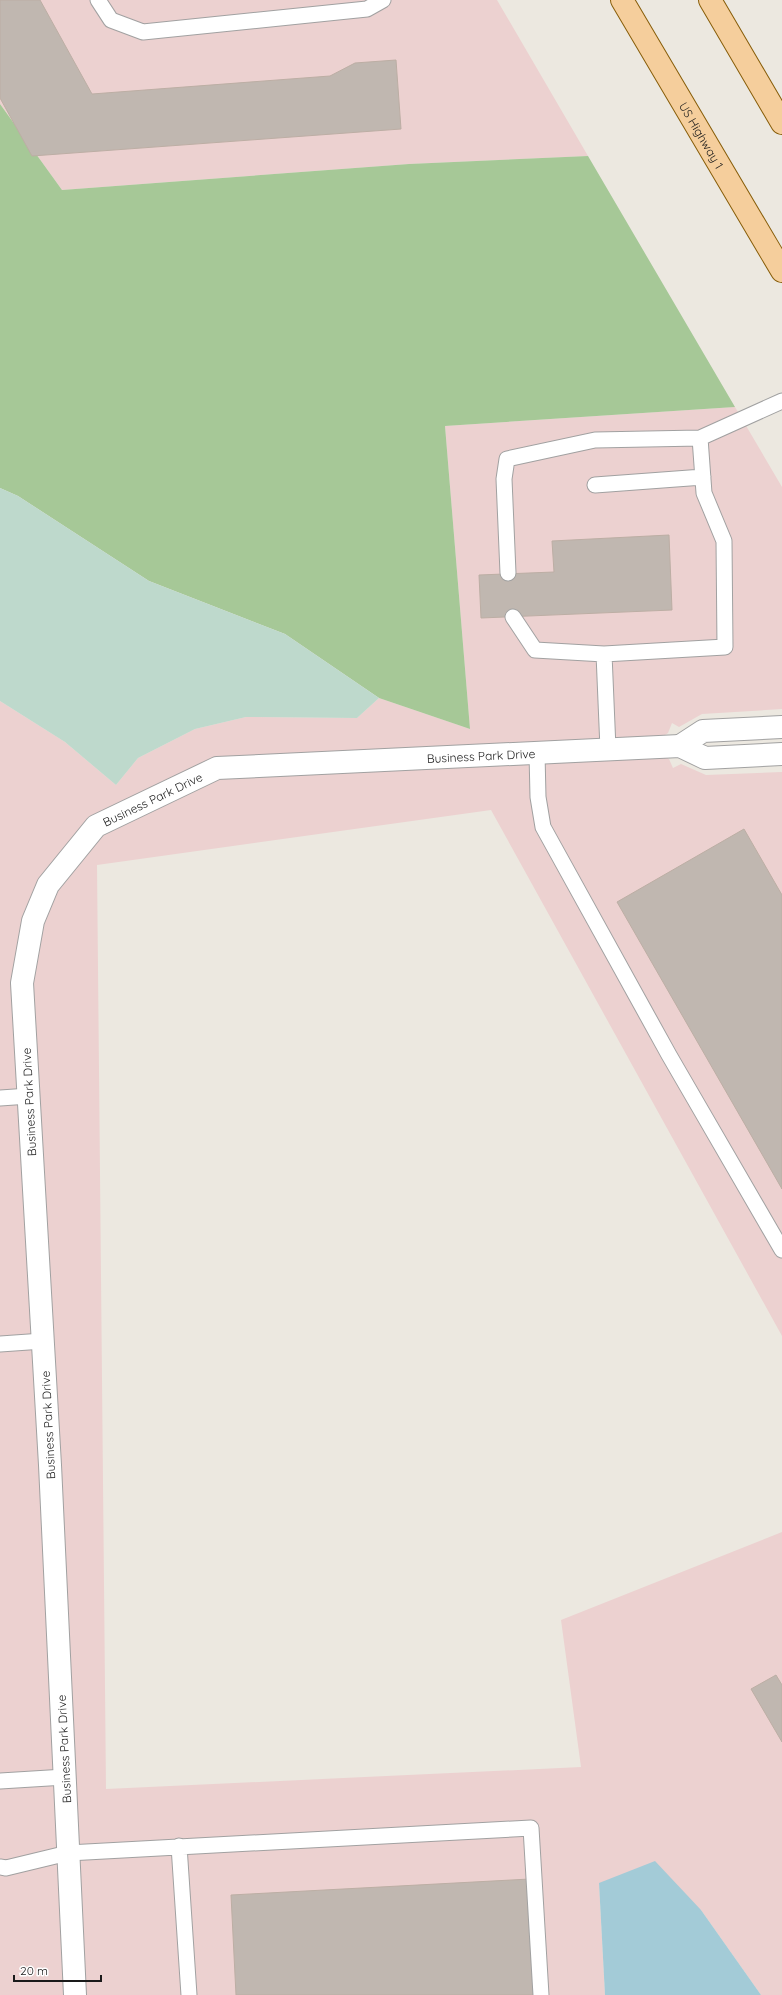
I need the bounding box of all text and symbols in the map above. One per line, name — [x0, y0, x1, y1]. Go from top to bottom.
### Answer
street label: US Highway 1 — [676, 99, 727, 171]
street label: Business Park Drive — [426, 745, 536, 766]
street label: Business Park Drive — [100, 769, 205, 829]
street label: Business Park Drive — [19, 1047, 39, 1157]
street label: Business Park Drive — [38, 1370, 58, 1480]
street label: Business Park Drive — [54, 1694, 74, 1804]
scale bar — [14, 1957, 101, 1983]
text: 20 m — [20, 1963, 48, 1978]

